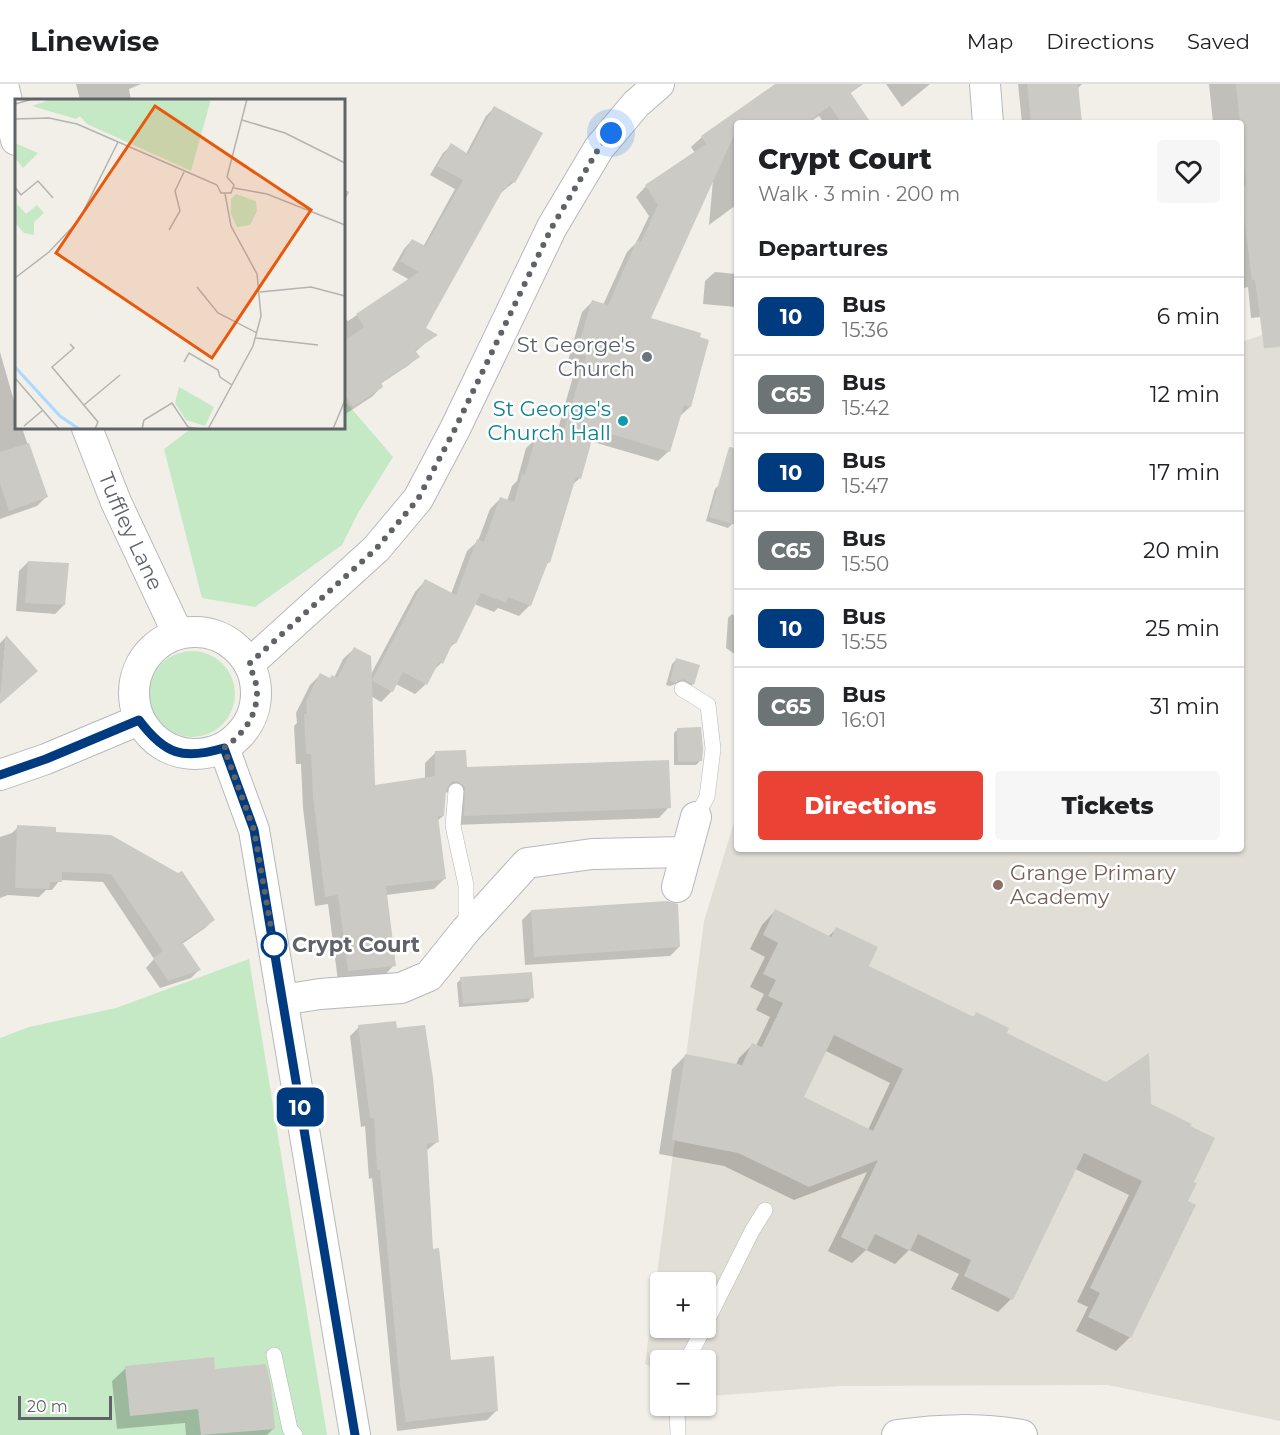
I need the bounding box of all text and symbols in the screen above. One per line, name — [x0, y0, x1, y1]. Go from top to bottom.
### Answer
text: Linewise — [30, 24, 159, 58]
text: Map — [967, 29, 1013, 54]
text: Directions — [1046, 29, 1154, 54]
text: Saved — [1187, 29, 1250, 54]
inset map — [15, 99, 345, 429]
your location — [596, 118, 626, 148]
button: heart — [1157, 140, 1220, 203]
text: Crypt Court — [758, 142, 932, 176]
text: Walk · 3 min · 200 m — [758, 182, 960, 206]
text: Departures — [758, 235, 888, 262]
text: Bus — [842, 291, 886, 318]
text: 6 min — [1157, 303, 1220, 330]
text: 10 — [780, 304, 802, 329]
text: 15:36 — [842, 318, 888, 342]
place label: St George's Church — [517, 332, 635, 381]
marker: St George's Church — [640, 350, 654, 364]
text: Bus — [842, 369, 886, 396]
text: 12 min — [1150, 381, 1220, 408]
text: C65 — [771, 382, 811, 407]
place label: St George's Church Hall — [488, 396, 611, 445]
text: 15:42 — [842, 396, 889, 420]
marker: St George's Church Hall — [616, 414, 630, 428]
text: Bus — [842, 447, 886, 474]
text: 17 min — [1149, 459, 1220, 486]
text: 10 — [780, 460, 802, 485]
street label: Tuffley Lane — [94, 468, 169, 594]
text: 15:47 — [842, 474, 889, 498]
text: Bus — [842, 525, 886, 552]
text: 20 min — [1143, 537, 1220, 564]
text: C65 — [771, 538, 811, 563]
text: 15:50 — [842, 552, 889, 576]
text: Bus — [842, 603, 886, 630]
text: 25 min — [1145, 615, 1220, 642]
text: 10 — [780, 616, 802, 641]
text: 15:55 — [842, 630, 887, 654]
text: Bus — [842, 681, 886, 708]
text: 31 min — [1150, 693, 1220, 720]
text: C65 — [771, 694, 811, 719]
text: 16:01 — [842, 708, 886, 732]
button: Directions — [758, 771, 983, 840]
button: Tickets — [995, 771, 1220, 840]
place label: Grange Primary Academy — [1010, 860, 1176, 909]
marker: Grange Primary Academy — [991, 878, 1005, 892]
marker: Crypt Court — [261, 932, 287, 958]
place label: Crypt Court — [292, 932, 420, 957]
line badge: 10 — [273, 1088, 327, 1126]
text: 10 — [289, 1095, 311, 1120]
map controls — [650, 1272, 716, 1416]
button: + — [650, 1272, 716, 1338]
button: − — [650, 1350, 716, 1416]
scale bar — [18, 1393, 112, 1420]
text: 20 m — [27, 1397, 68, 1416]

